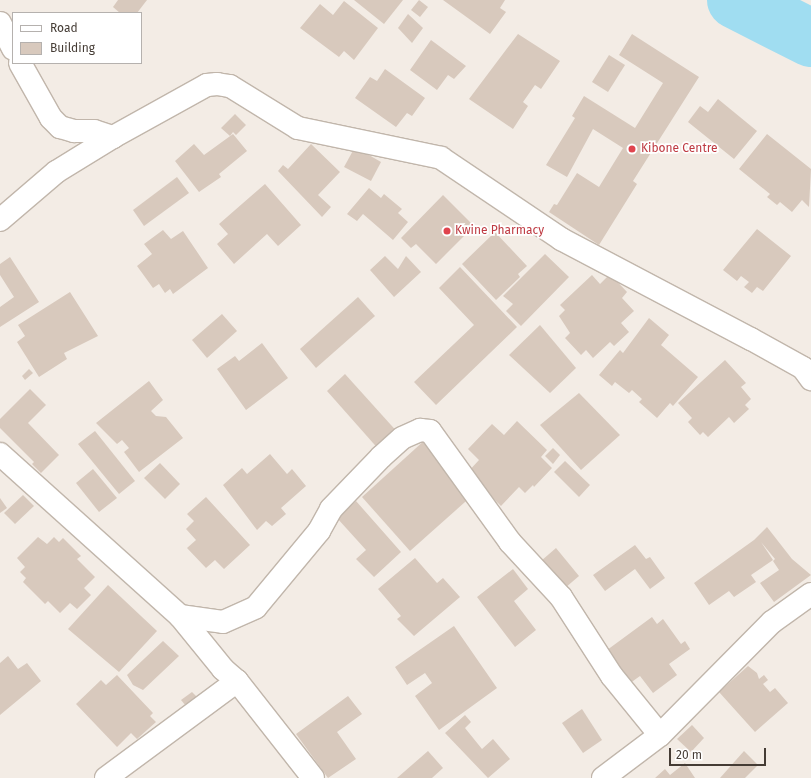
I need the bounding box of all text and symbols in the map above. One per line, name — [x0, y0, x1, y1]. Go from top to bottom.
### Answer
legend — [12, 12, 142, 64]
text: Road — [50, 21, 78, 35]
text: Building — [50, 41, 95, 55]
place label: Kibone Centre — [641, 142, 718, 156]
marker: Kibone Centre — [626, 143, 638, 155]
place label: Kwine Pharmacy — [455, 224, 544, 238]
marker: Kwine Pharmacy — [442, 226, 452, 236]
scale bar — [671, 740, 768, 766]
text: 20 m — [676, 748, 702, 762]

